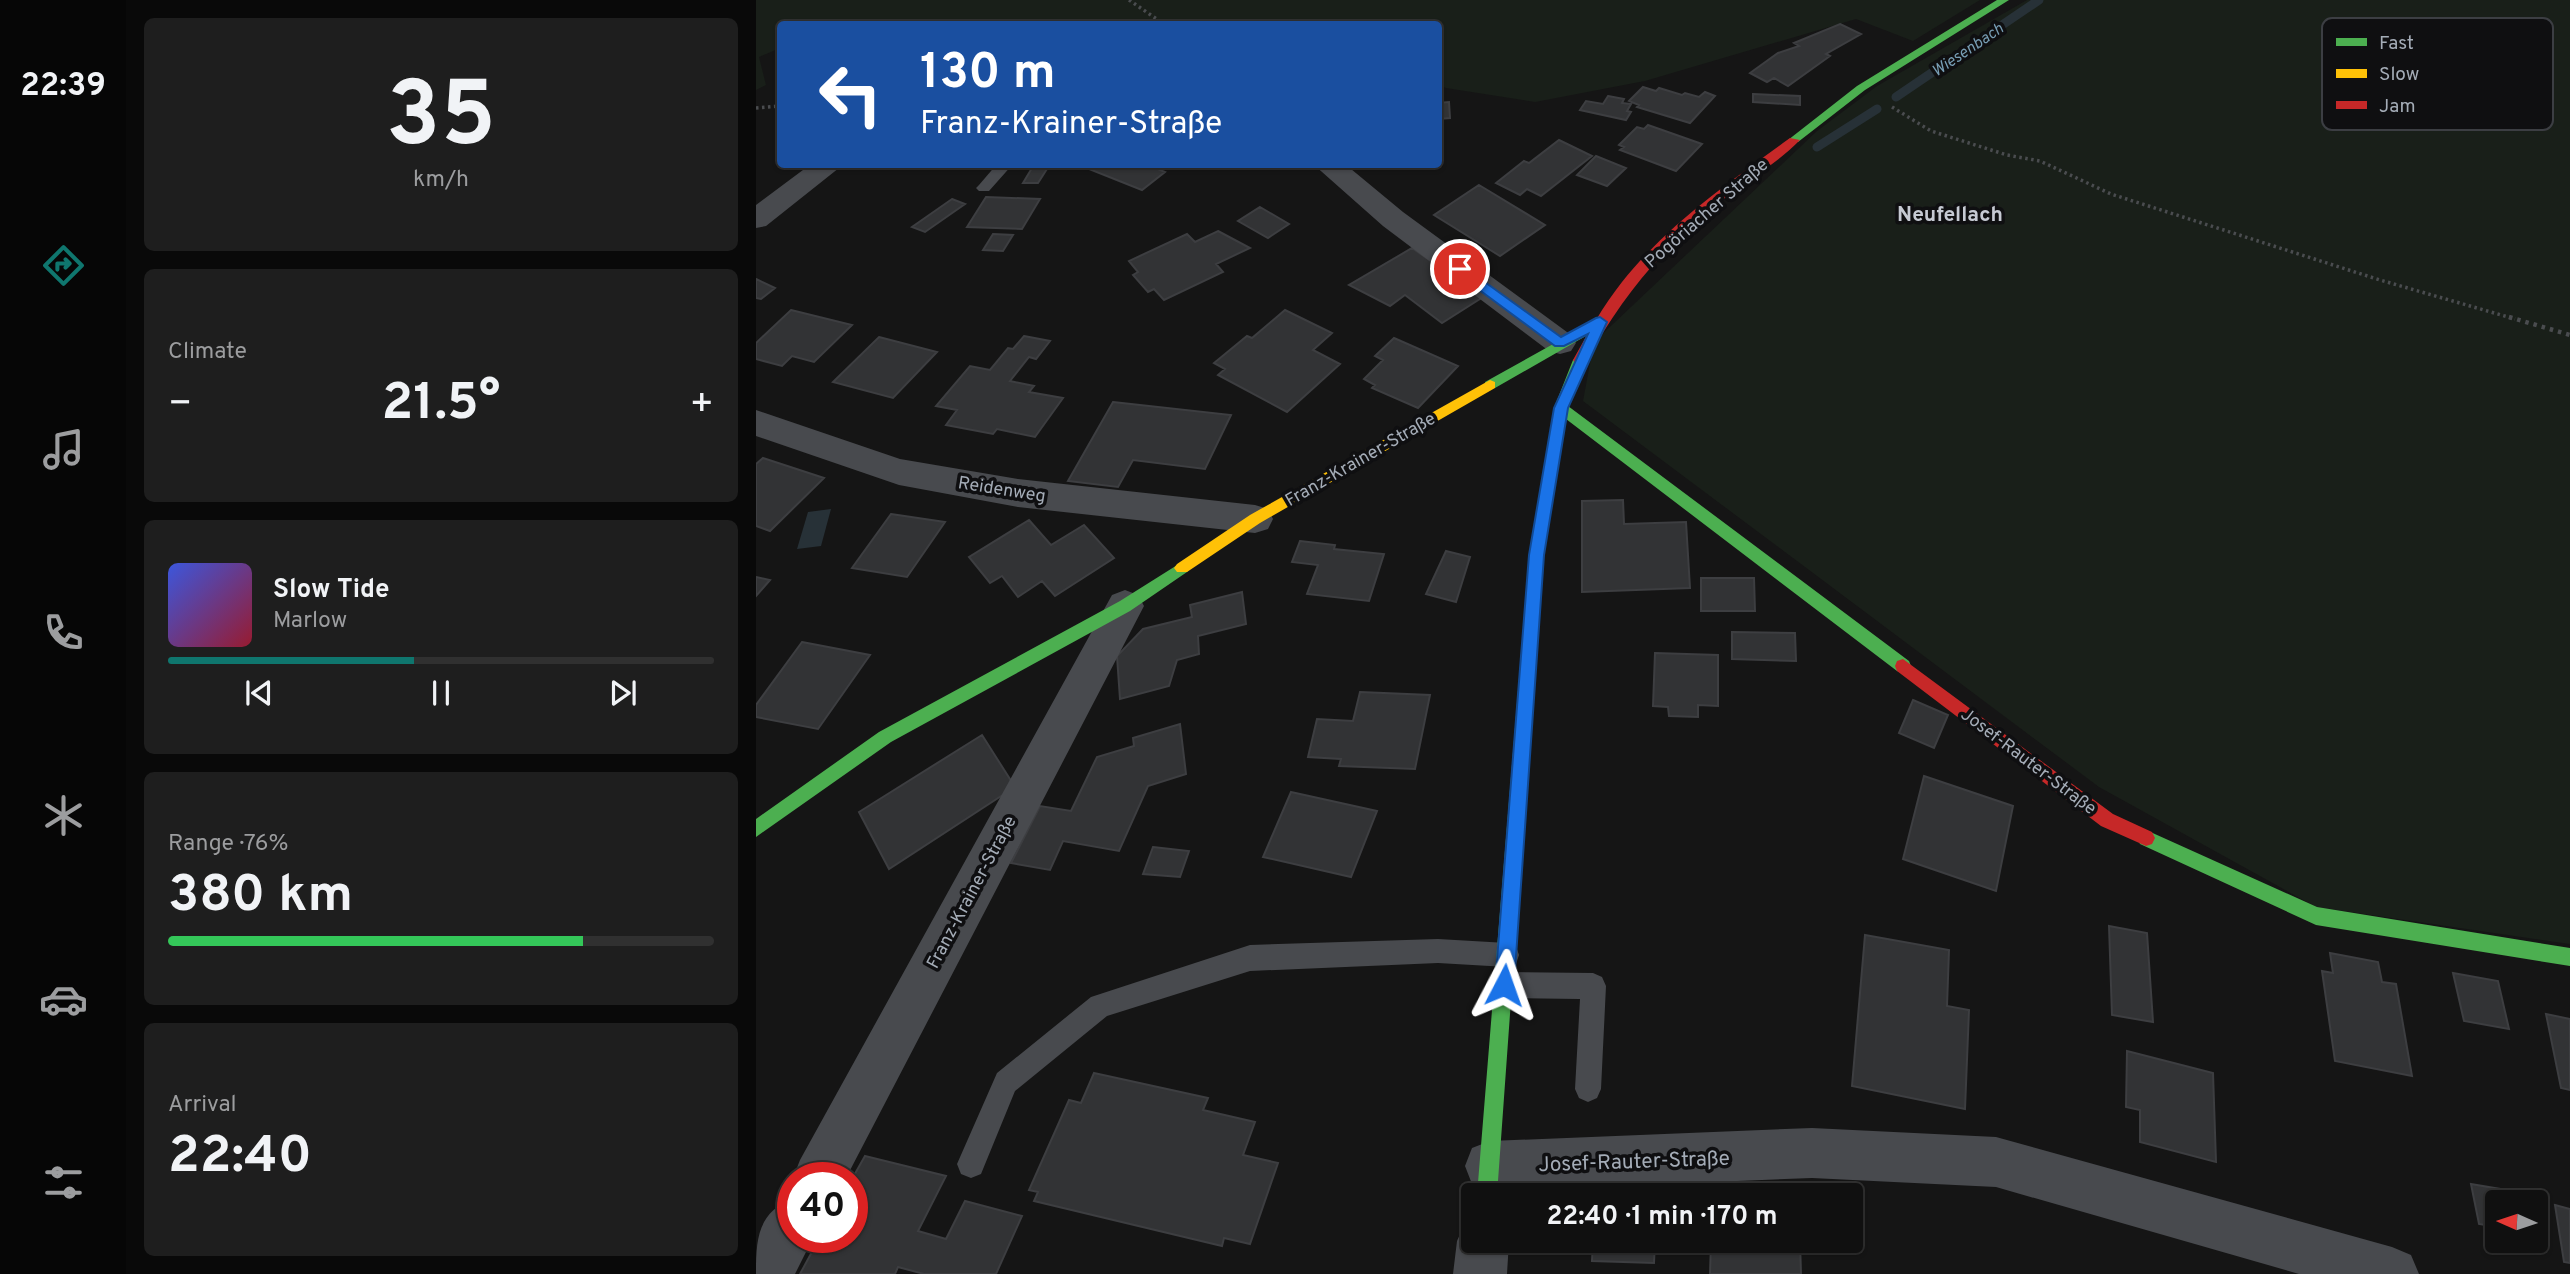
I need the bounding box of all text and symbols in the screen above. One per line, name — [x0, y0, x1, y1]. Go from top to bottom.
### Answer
legend — [2322, 18, 2553, 130]
water label: Wiesenbach — [1928, 19, 2008, 82]
text: Fast — [2379, 32, 2414, 56]
text: 130 m — [920, 44, 1056, 106]
icon: left — [805, 49, 896, 140]
text: 35 — [386, 63, 496, 178]
text: Slow — [2379, 63, 2419, 87]
text: 22:39 — [20, 67, 106, 107]
text: Jam — [2379, 95, 2416, 119]
text: Franz-Krainer-Straße — [920, 105, 1222, 145]
street label: Pogöriacher Straße — [1640, 154, 1774, 274]
text: km/h — [413, 166, 469, 195]
district label: Neufellach — [1897, 202, 2003, 229]
pin — [1430, 239, 1490, 299]
icon: directions — [39, 241, 88, 290]
icon: arrive — [1441, 250, 1479, 288]
text: Climate — [168, 338, 247, 367]
text: 21.5° — [382, 372, 500, 438]
text: − — [168, 381, 193, 430]
text: + — [689, 381, 714, 430]
street label: Franz-Krainer-Straße — [1281, 408, 1440, 513]
icon: music — [39, 425, 88, 474]
street label: Reidenweg — [956, 472, 1047, 509]
text: Slow Tide — [273, 574, 390, 607]
text: Marlow — [273, 607, 347, 636]
icon: phone — [39, 608, 88, 657]
icon: previous — [240, 674, 278, 712]
icon: pause — [422, 674, 460, 712]
icon: next — [604, 674, 642, 712]
street label: Josef-Rauter-Straße — [1956, 704, 2101, 821]
icon: climate — [39, 791, 88, 840]
street label: Franz-Krainer-Straße — [922, 812, 1022, 973]
text: Range · 76% — [168, 830, 288, 859]
text: 380 km — [168, 864, 353, 930]
position arrow — [1467, 948, 1541, 1022]
icon: car — [39, 975, 88, 1024]
text: Arrival — [168, 1091, 237, 1120]
text: 22:40 — [168, 1125, 312, 1191]
street label: Josef-Rauter-Straße — [1538, 1146, 1730, 1179]
icon: filters — [39, 1158, 88, 1207]
speed limit sign: 40 — [777, 1162, 868, 1253]
north arrow — [2485, 1190, 2548, 1253]
map controls — [2485, 1190, 2548, 1253]
text: 22:40 · 1 min · 170 m — [1546, 1201, 1778, 1234]

